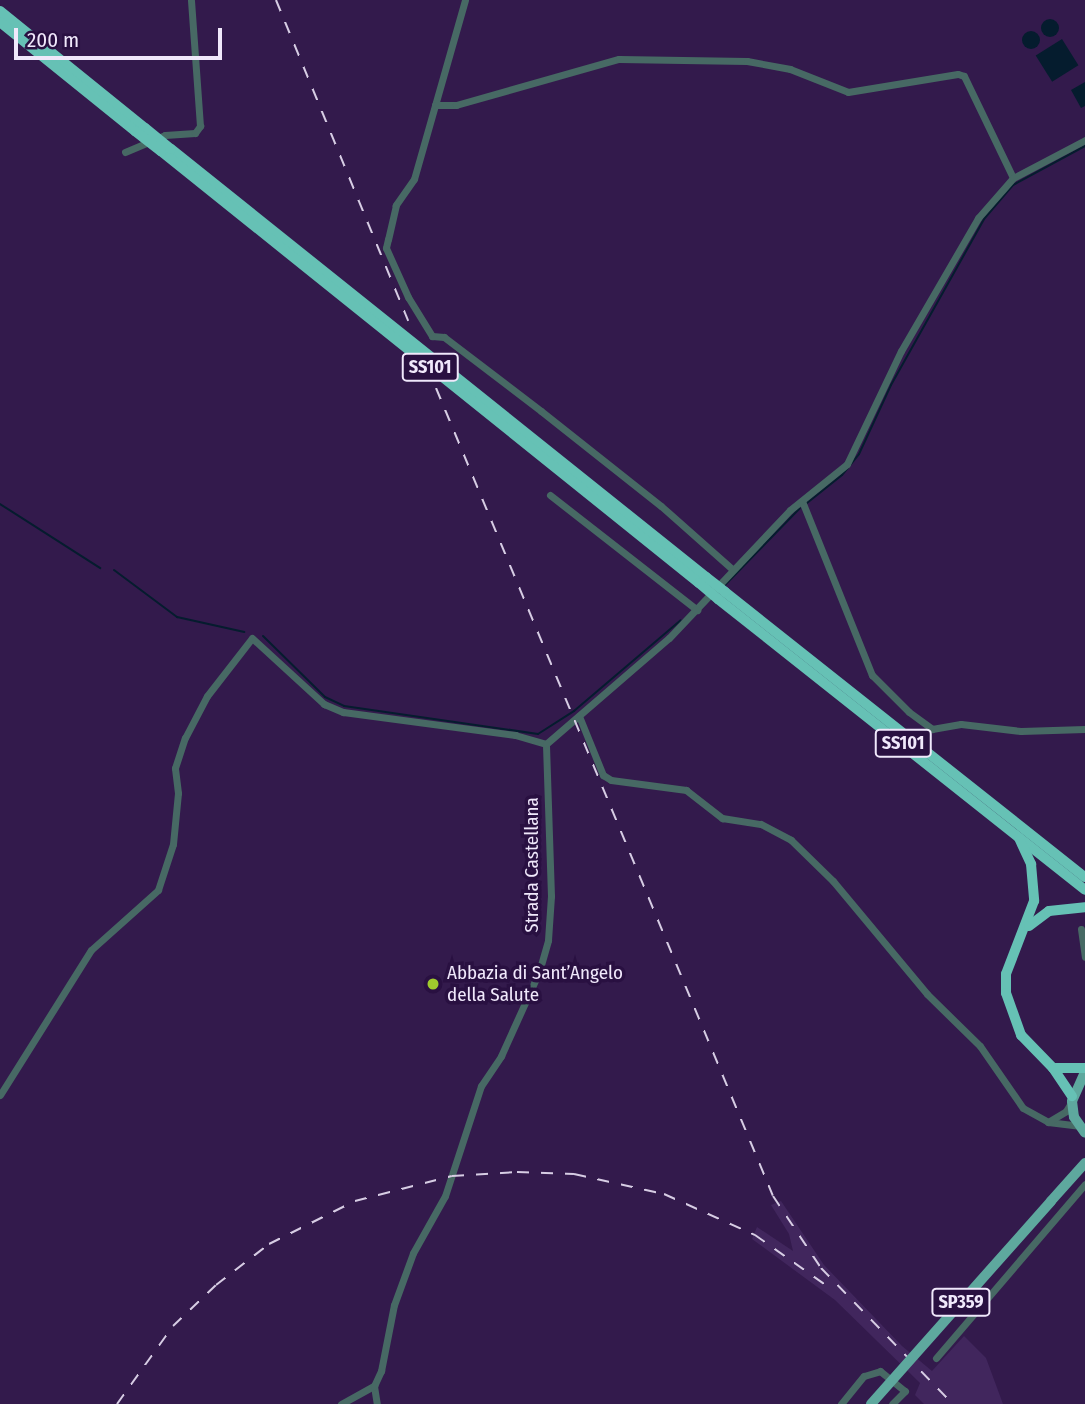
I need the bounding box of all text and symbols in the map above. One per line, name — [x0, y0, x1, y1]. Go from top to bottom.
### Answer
scale bar — [18, 14, 226, 58]
text: 200 m — [27, 27, 79, 53]
road number: SS101 — [400, 352, 460, 382]
road number: SS101 — [873, 728, 933, 758]
street label: Strada Castellana — [521, 797, 543, 933]
place label: Abbazia di Sant’Angelo della Salute — [447, 962, 623, 1006]
marker: Abbazia di Sant’Angelo della Salute — [425, 976, 441, 992]
road number: SP359 — [931, 1288, 991, 1316]

